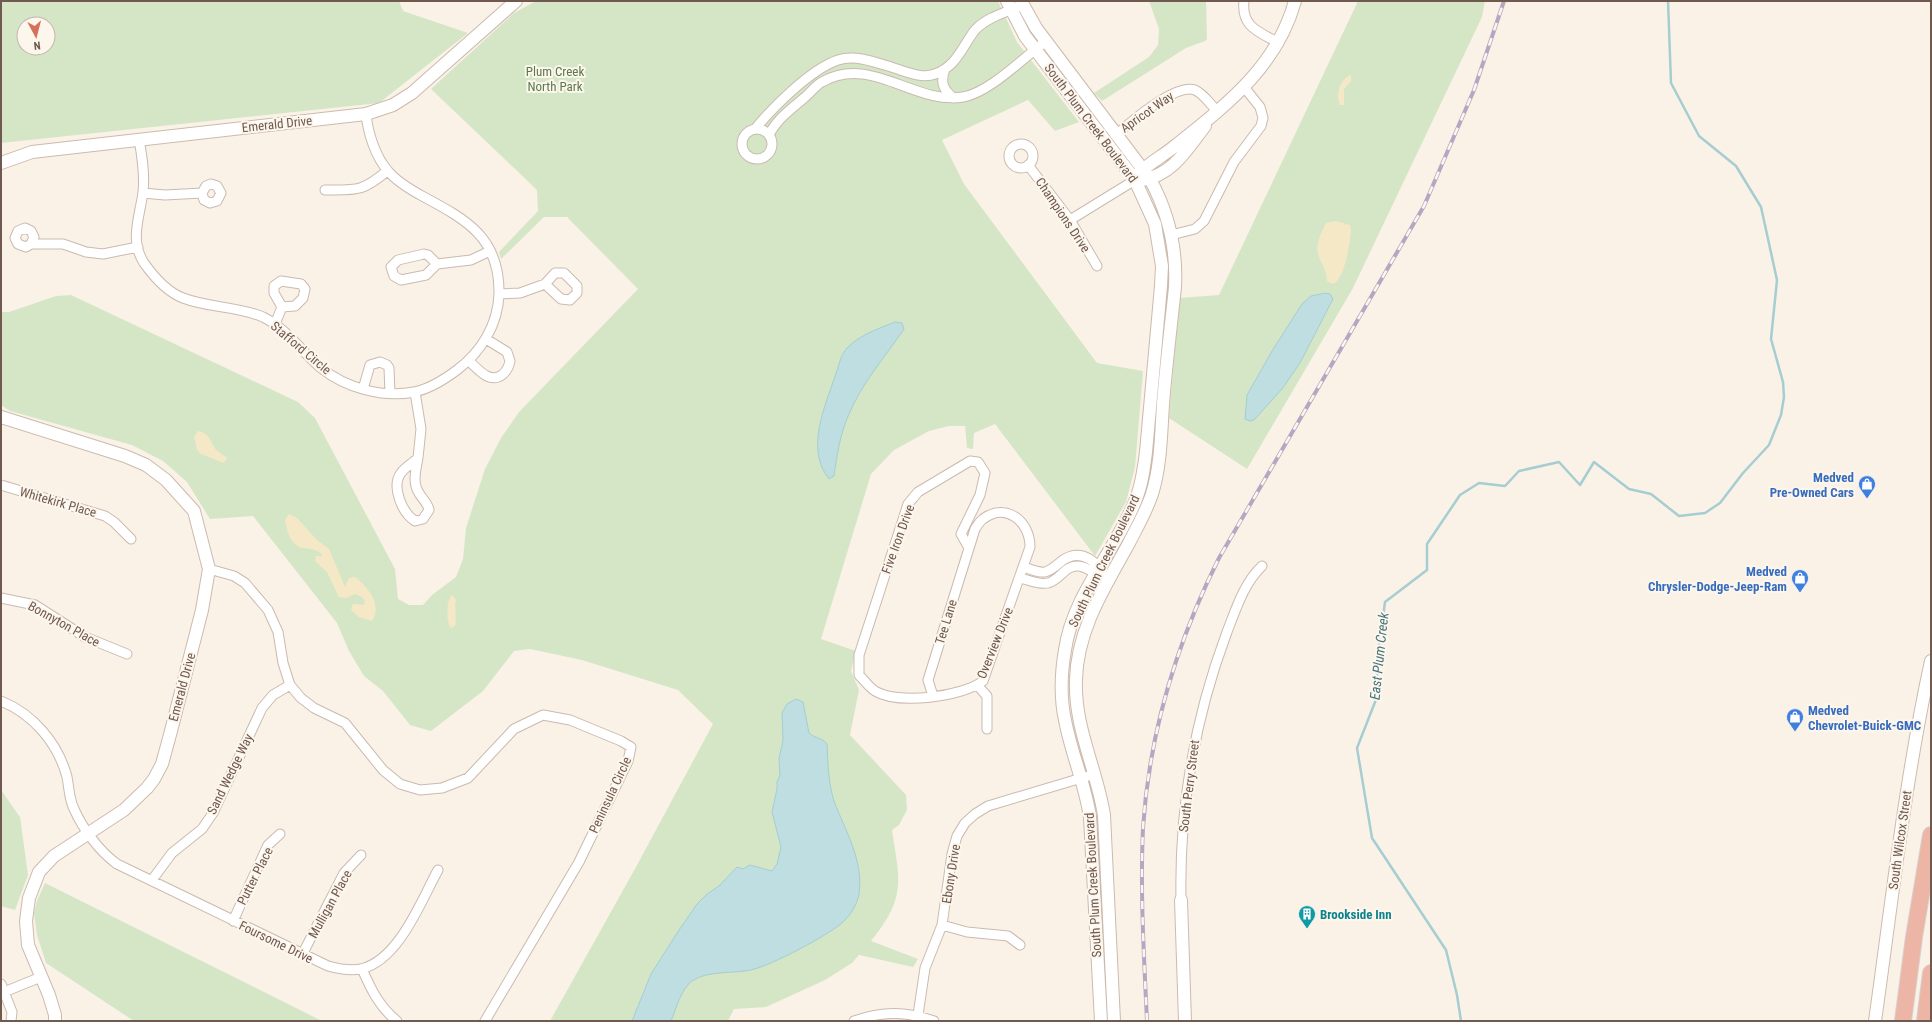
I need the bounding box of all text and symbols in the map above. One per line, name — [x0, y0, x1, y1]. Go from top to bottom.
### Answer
north arrow — [16, 16, 56, 56]
text: N — [33, 39, 41, 52]
street label: South Plum Creek Boulevard — [1041, 61, 1141, 185]
park label: Plum Creek North Park — [526, 64, 584, 94]
street label: Apricot Way — [1118, 88, 1177, 136]
street label: Emerald Drive — [241, 113, 313, 135]
street label: Champions Drive — [1033, 175, 1093, 255]
street label: Stafford Circle — [268, 318, 334, 378]
place label: Medved Pre-Owned Cars — [1770, 470, 1854, 500]
shop icon: Medved Pre-Owned Cars — [1857, 474, 1877, 499]
street label: Whitekirk Place — [18, 484, 98, 520]
street label: South Plum Creek Boulevard — [1065, 493, 1143, 629]
street label: Five Iron Drive — [879, 502, 917, 576]
place label: Medved Chrysler-Dodge-Jeep-Ram — [1648, 564, 1787, 594]
shop icon: Medved Chrysler-Dodge-Jeep-Ram — [1790, 568, 1810, 593]
street label: Bonnyton Place — [26, 598, 102, 650]
street label: Tee Lane — [932, 598, 960, 646]
street label: Overview Drive — [974, 605, 1016, 681]
water label: East Plum Creek — [1366, 611, 1392, 701]
street label: Emerald Drive — [166, 651, 198, 723]
place label: Medved Chevrolet-Buick-GMC — [1808, 703, 1922, 733]
shop icon: Medved Chevrolet-Buick-GMC — [1785, 707, 1805, 732]
street label: Sand Wedge Way — [204, 731, 256, 817]
street label: South Perry Street — [1176, 739, 1202, 833]
street label: Peninsula Circle — [586, 754, 634, 836]
street label: South Wilcox Street — [1886, 789, 1914, 891]
street label: South Plum Creek Boulevard — [1082, 812, 1104, 958]
street label: Ebony Drive — [939, 843, 963, 905]
street label: Putter Place — [234, 845, 276, 907]
street label: Mulligan Place — [305, 867, 355, 941]
building icon: Brookside Inn — [1297, 904, 1317, 929]
place label: Brookside Inn — [1320, 907, 1392, 922]
street label: Foursome Drive — [237, 918, 315, 966]

